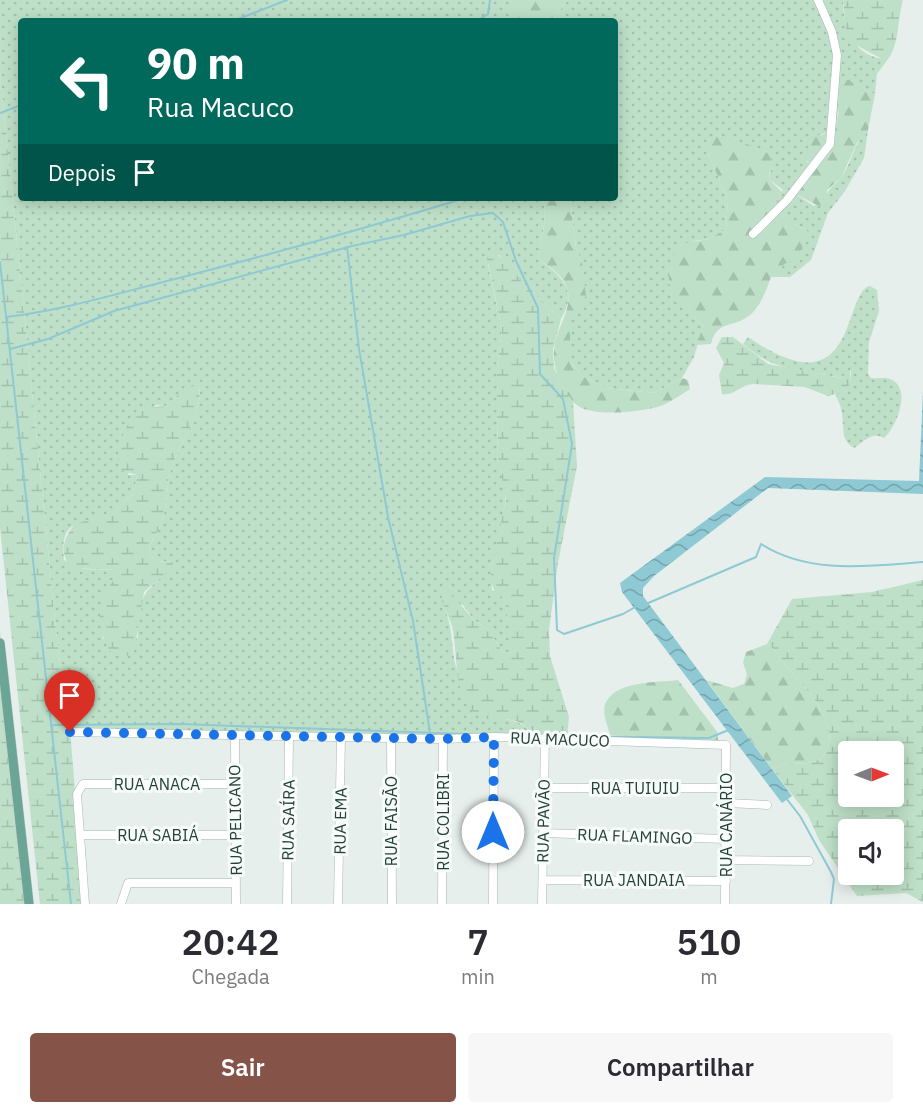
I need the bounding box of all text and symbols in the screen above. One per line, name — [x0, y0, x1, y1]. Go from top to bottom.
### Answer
text: 90 m — [147, 36, 245, 91]
icon: left — [48, 42, 126, 120]
text: Rua Macuco — [147, 89, 294, 124]
icon: arrive — [128, 156, 161, 189]
text: Depois — [48, 158, 116, 187]
pin — [44, 670, 95, 732]
icon: arrive — [53, 679, 86, 712]
street label: RUA MACUCO — [510, 727, 610, 751]
north arrow — [838, 741, 904, 807]
map controls — [838, 741, 904, 885]
street label: RUA PELICANO — [224, 764, 246, 876]
street label: RUA COLIBRI — [433, 773, 453, 871]
street label: RUA CANÁRIO — [715, 773, 736, 877]
street label: RUA ANACA — [114, 774, 200, 794]
street label: RUA FAISÃO — [381, 776, 401, 866]
street label: RUA TUIUIU — [590, 778, 680, 798]
street label: RUA SAÍRA — [276, 779, 299, 861]
street label: RUA PAVÃO — [532, 779, 554, 863]
street label: RUA EMA — [329, 787, 351, 855]
position arrow — [461, 800, 525, 864]
button: sound — [838, 819, 904, 885]
street label: RUA SABIÁ — [117, 824, 199, 845]
street label: RUA FLAMINGO — [577, 824, 693, 848]
street label: RUA JANDAIA — [583, 870, 685, 890]
text: 20:42 — [182, 918, 280, 965]
text: 7 — [467, 918, 489, 965]
text: 510 — [677, 918, 741, 965]
text: Chegada — [191, 963, 270, 990]
text: min — [461, 963, 495, 990]
text: m — [700, 963, 718, 990]
button: Sair — [30, 1033, 456, 1102]
button: Compartilhar — [468, 1033, 893, 1102]

